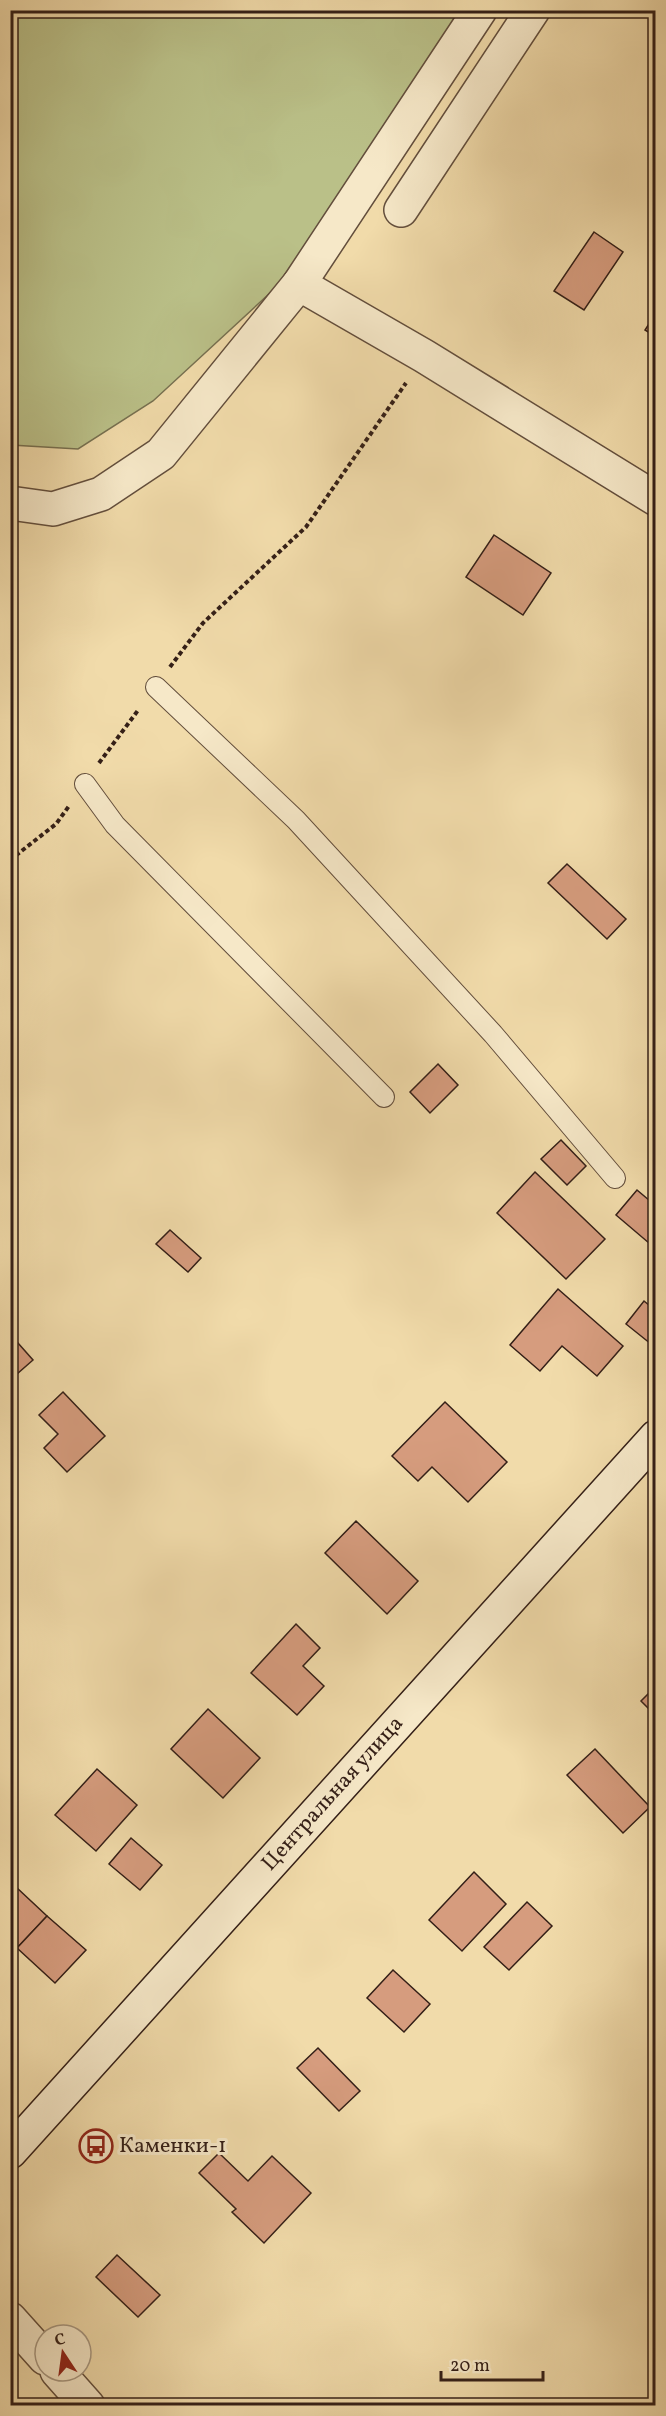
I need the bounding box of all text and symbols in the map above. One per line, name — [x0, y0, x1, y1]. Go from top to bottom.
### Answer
street label: Центральная улица — [255, 1710, 411, 1878]
bus stop icon: Каменки-1 — [78, 2128, 114, 2164]
place label: Каменки-1 — [119, 2131, 227, 2162]
north arrow — [33, 2323, 93, 2383]
text: С — [53, 2328, 68, 2352]
scale bar — [441, 2344, 543, 2382]
text: 20 m — [450, 2354, 490, 2379]

